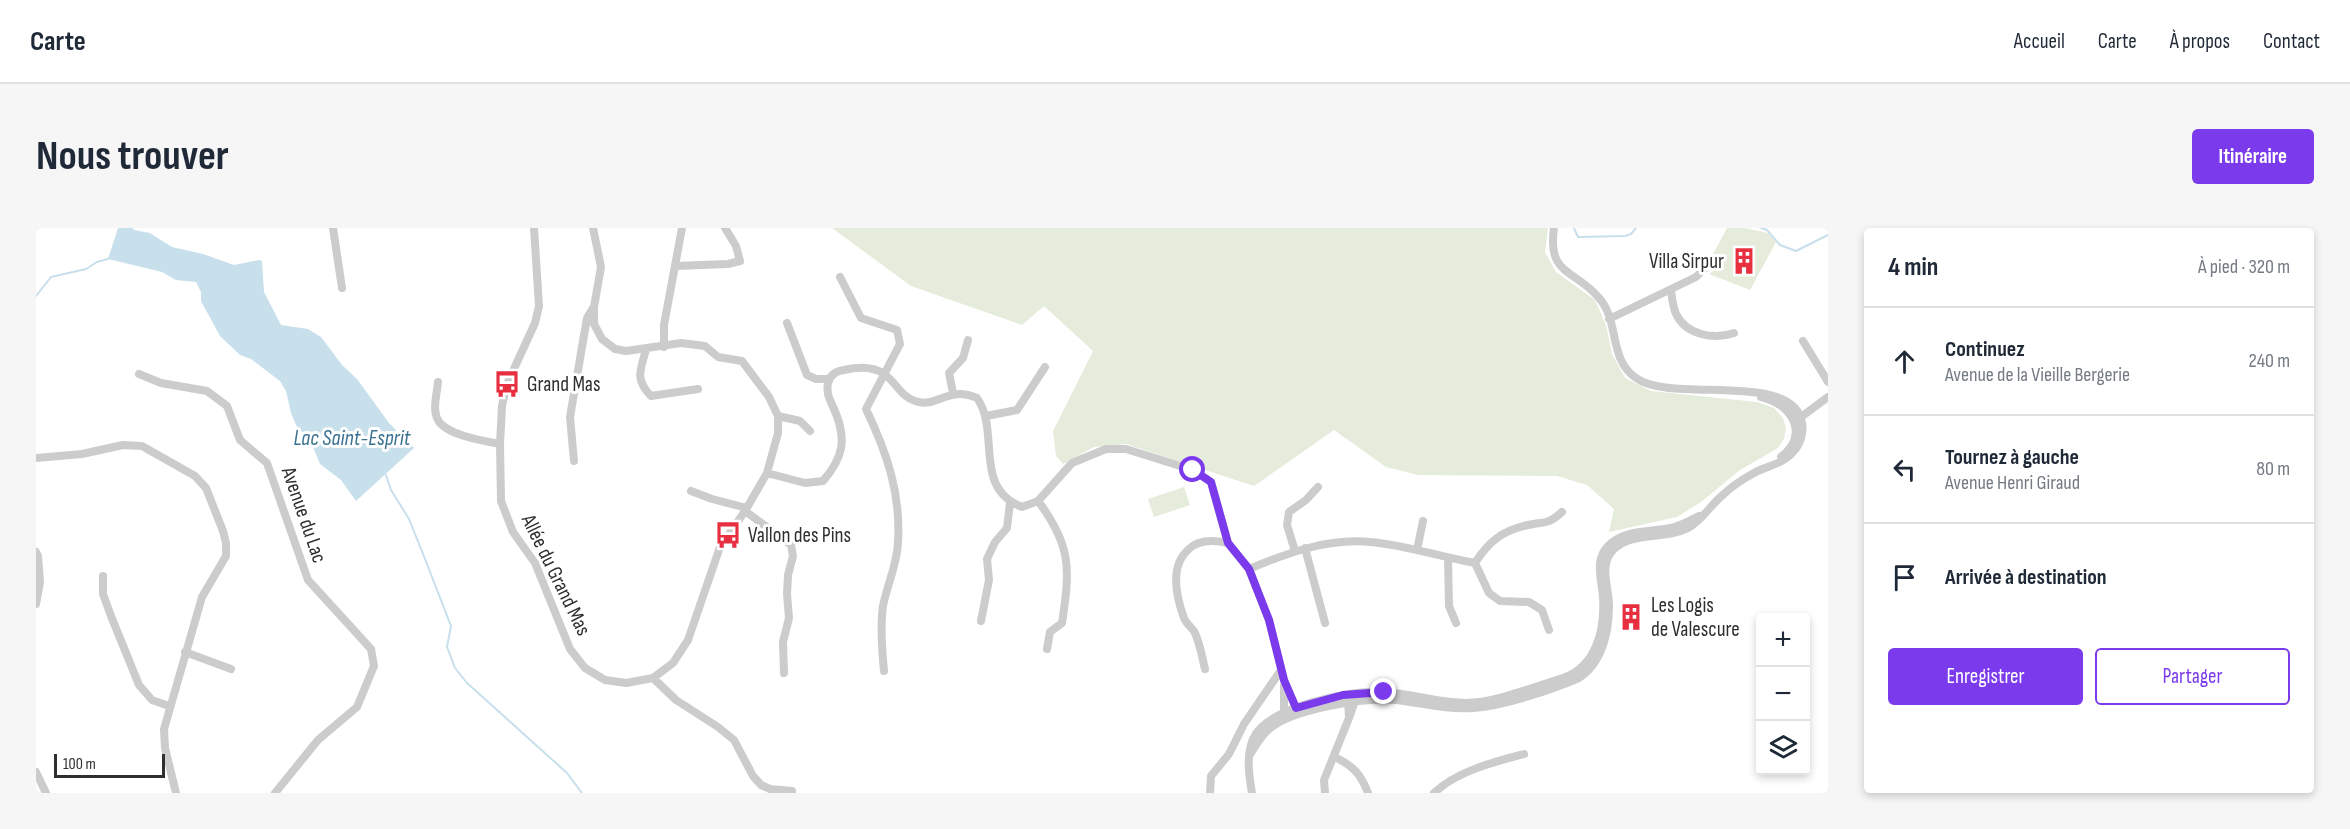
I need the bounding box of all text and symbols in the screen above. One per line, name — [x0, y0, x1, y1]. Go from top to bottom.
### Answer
text: Carte — [30, 25, 86, 58]
text: Accueil — [2014, 29, 2065, 54]
text: Carte — [2098, 29, 2137, 54]
text: À propos — [2170, 29, 2230, 54]
text: Contact — [2263, 29, 2320, 54]
button: Itinéraire — [2192, 129, 2314, 184]
text: Nous trouver — [36, 131, 229, 182]
building icon: Villa Sirpur — [1729, 246, 1759, 276]
place label: Villa Sirpur — [1649, 249, 1724, 274]
text: 4 min — [1888, 252, 1938, 283]
text: À pied · 320 m — [2198, 255, 2290, 279]
text: Continuez — [1945, 336, 2025, 363]
icon: ahead — [1888, 345, 1921, 378]
text: 240 m — [2249, 349, 2290, 373]
text: Avenue de la Vieille Bergerie — [1945, 363, 2130, 387]
bus stop icon: Grand Mas — [492, 369, 522, 399]
place label: Grand Mas — [527, 372, 600, 397]
water label: Lac Saint-Esprit — [294, 425, 412, 452]
text: Tournez à gauche — [1945, 444, 2079, 471]
icon: left — [1888, 453, 1921, 486]
route start — [1179, 456, 1205, 482]
text: 80 m — [2256, 457, 2290, 481]
street label: Avenue du Lac — [276, 463, 332, 566]
text: Avenue Henri Giraud — [1945, 471, 2080, 495]
street label: Allée du Grand Mas — [515, 509, 596, 640]
bus stop icon: Vallon des Pins — [713, 520, 743, 550]
place label: Vallon des Pins — [748, 523, 851, 548]
icon: arrive — [1888, 561, 1921, 594]
text: Arrivée à destination — [1945, 564, 2107, 591]
place label: Les Logis de Valescure — [1651, 593, 1740, 642]
building icon: Les Logis de Valescure — [1616, 602, 1646, 632]
map controls — [1756, 613, 1810, 775]
button: + — [1756, 613, 1810, 667]
button: Enregistrer — [1888, 648, 2083, 705]
button: Partager — [2095, 648, 2290, 705]
button: − — [1756, 667, 1810, 721]
route end — [1370, 678, 1396, 704]
button: layers — [1756, 721, 1810, 775]
scale bar — [54, 751, 165, 778]
text: 100 m — [63, 755, 96, 774]

